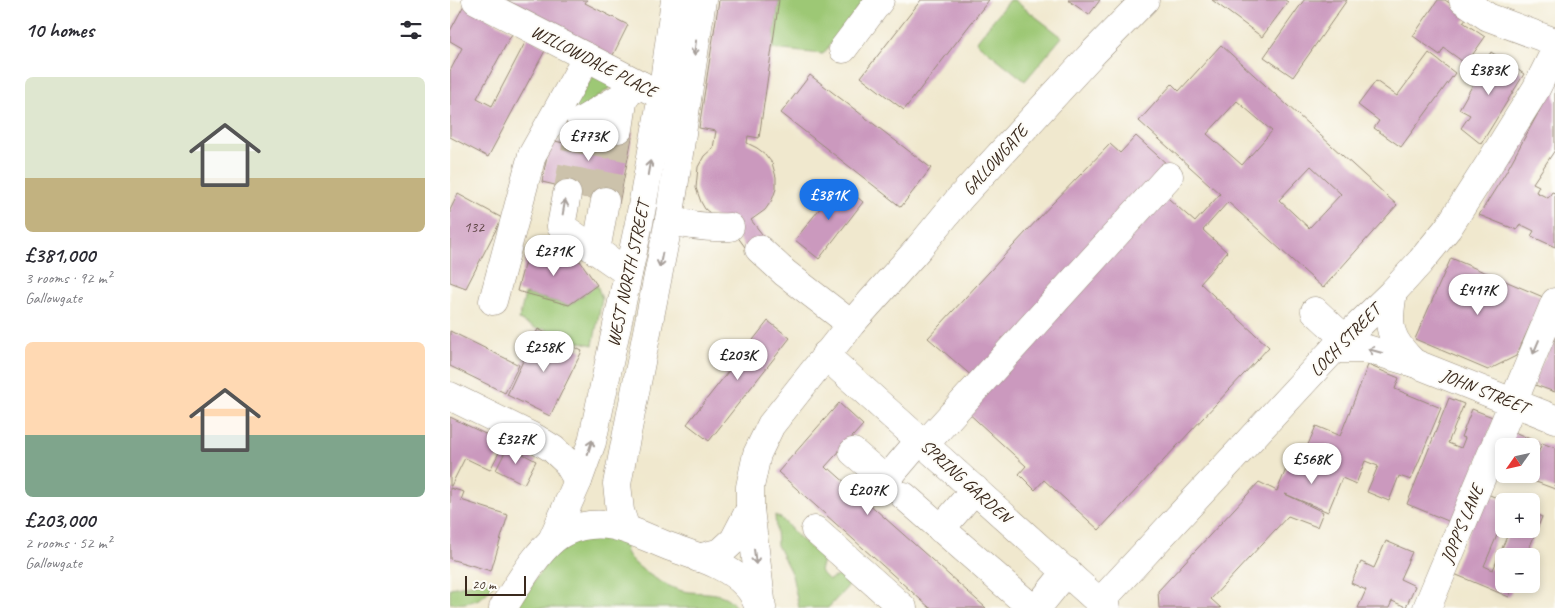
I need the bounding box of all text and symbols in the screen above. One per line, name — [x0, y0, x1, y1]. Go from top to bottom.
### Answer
icon: filters — [397, 16, 425, 44]
text: 10 homes — [25, 17, 94, 43]
street label: WILLOWDALE PLACE — [528, 20, 662, 103]
one-way arrow — [690, 40, 700, 56]
pin: £383K — [1454, 54, 1524, 96]
text: £383K — [1471, 60, 1507, 80]
icon: home — [180, 110, 270, 200]
street label: GALLOWGATE — [958, 118, 1034, 200]
pin: £773K — [554, 120, 624, 162]
text: £773K — [571, 126, 607, 146]
one-way arrow — [645, 160, 655, 176]
pin: £381K — [794, 178, 864, 221]
text: £381K — [811, 185, 847, 205]
street label: WEST NORTH STREET — [602, 195, 655, 349]
one-way arrow — [560, 199, 570, 215]
house number: 132 — [464, 218, 485, 237]
pin: £271K — [519, 234, 589, 277]
text: £271K — [536, 241, 572, 261]
text: £381,000 — [25, 242, 95, 268]
one-way arrow — [655, 252, 665, 268]
text: 3 rooms · 92 m² — [25, 268, 111, 288]
pin: £417K — [1443, 274, 1513, 316]
text: £417K — [1460, 280, 1496, 300]
text: Gallowgate — [25, 288, 82, 308]
street label: LOCH STREET — [1305, 296, 1388, 381]
pin: £258K — [509, 330, 579, 373]
text: £258K — [526, 337, 562, 357]
pin: £203K — [703, 338, 773, 381]
one-way arrow — [1531, 339, 1541, 354]
text: £203K — [720, 345, 756, 365]
one-way arrow — [1367, 346, 1383, 356]
street label: JOHN STREET — [1437, 363, 1535, 420]
icon: home — [180, 375, 270, 465]
pin: £327K — [481, 422, 551, 465]
text: £327K — [498, 429, 534, 449]
street label: SPRING GARDEN — [916, 434, 1018, 529]
north arrow — [1495, 438, 1540, 482]
map controls — [1495, 438, 1540, 593]
one-way arrow — [585, 439, 595, 455]
pin: £568K — [1277, 442, 1347, 485]
text: £568K — [1293, 449, 1331, 469]
pin: £207K — [833, 474, 903, 516]
text: £207K — [850, 480, 886, 500]
street label: JOPP'S LANE — [1435, 480, 1489, 567]
button: + — [1495, 493, 1540, 538]
text: £203,000 — [25, 507, 95, 533]
text: 2 rooms · 52 m² — [25, 533, 111, 553]
button: − — [1495, 548, 1540, 593]
one-way arrow — [750, 549, 760, 565]
text: Gallowgate — [25, 553, 82, 573]
scale bar — [465, 573, 526, 596]
text: 20 m — [472, 576, 496, 593]

